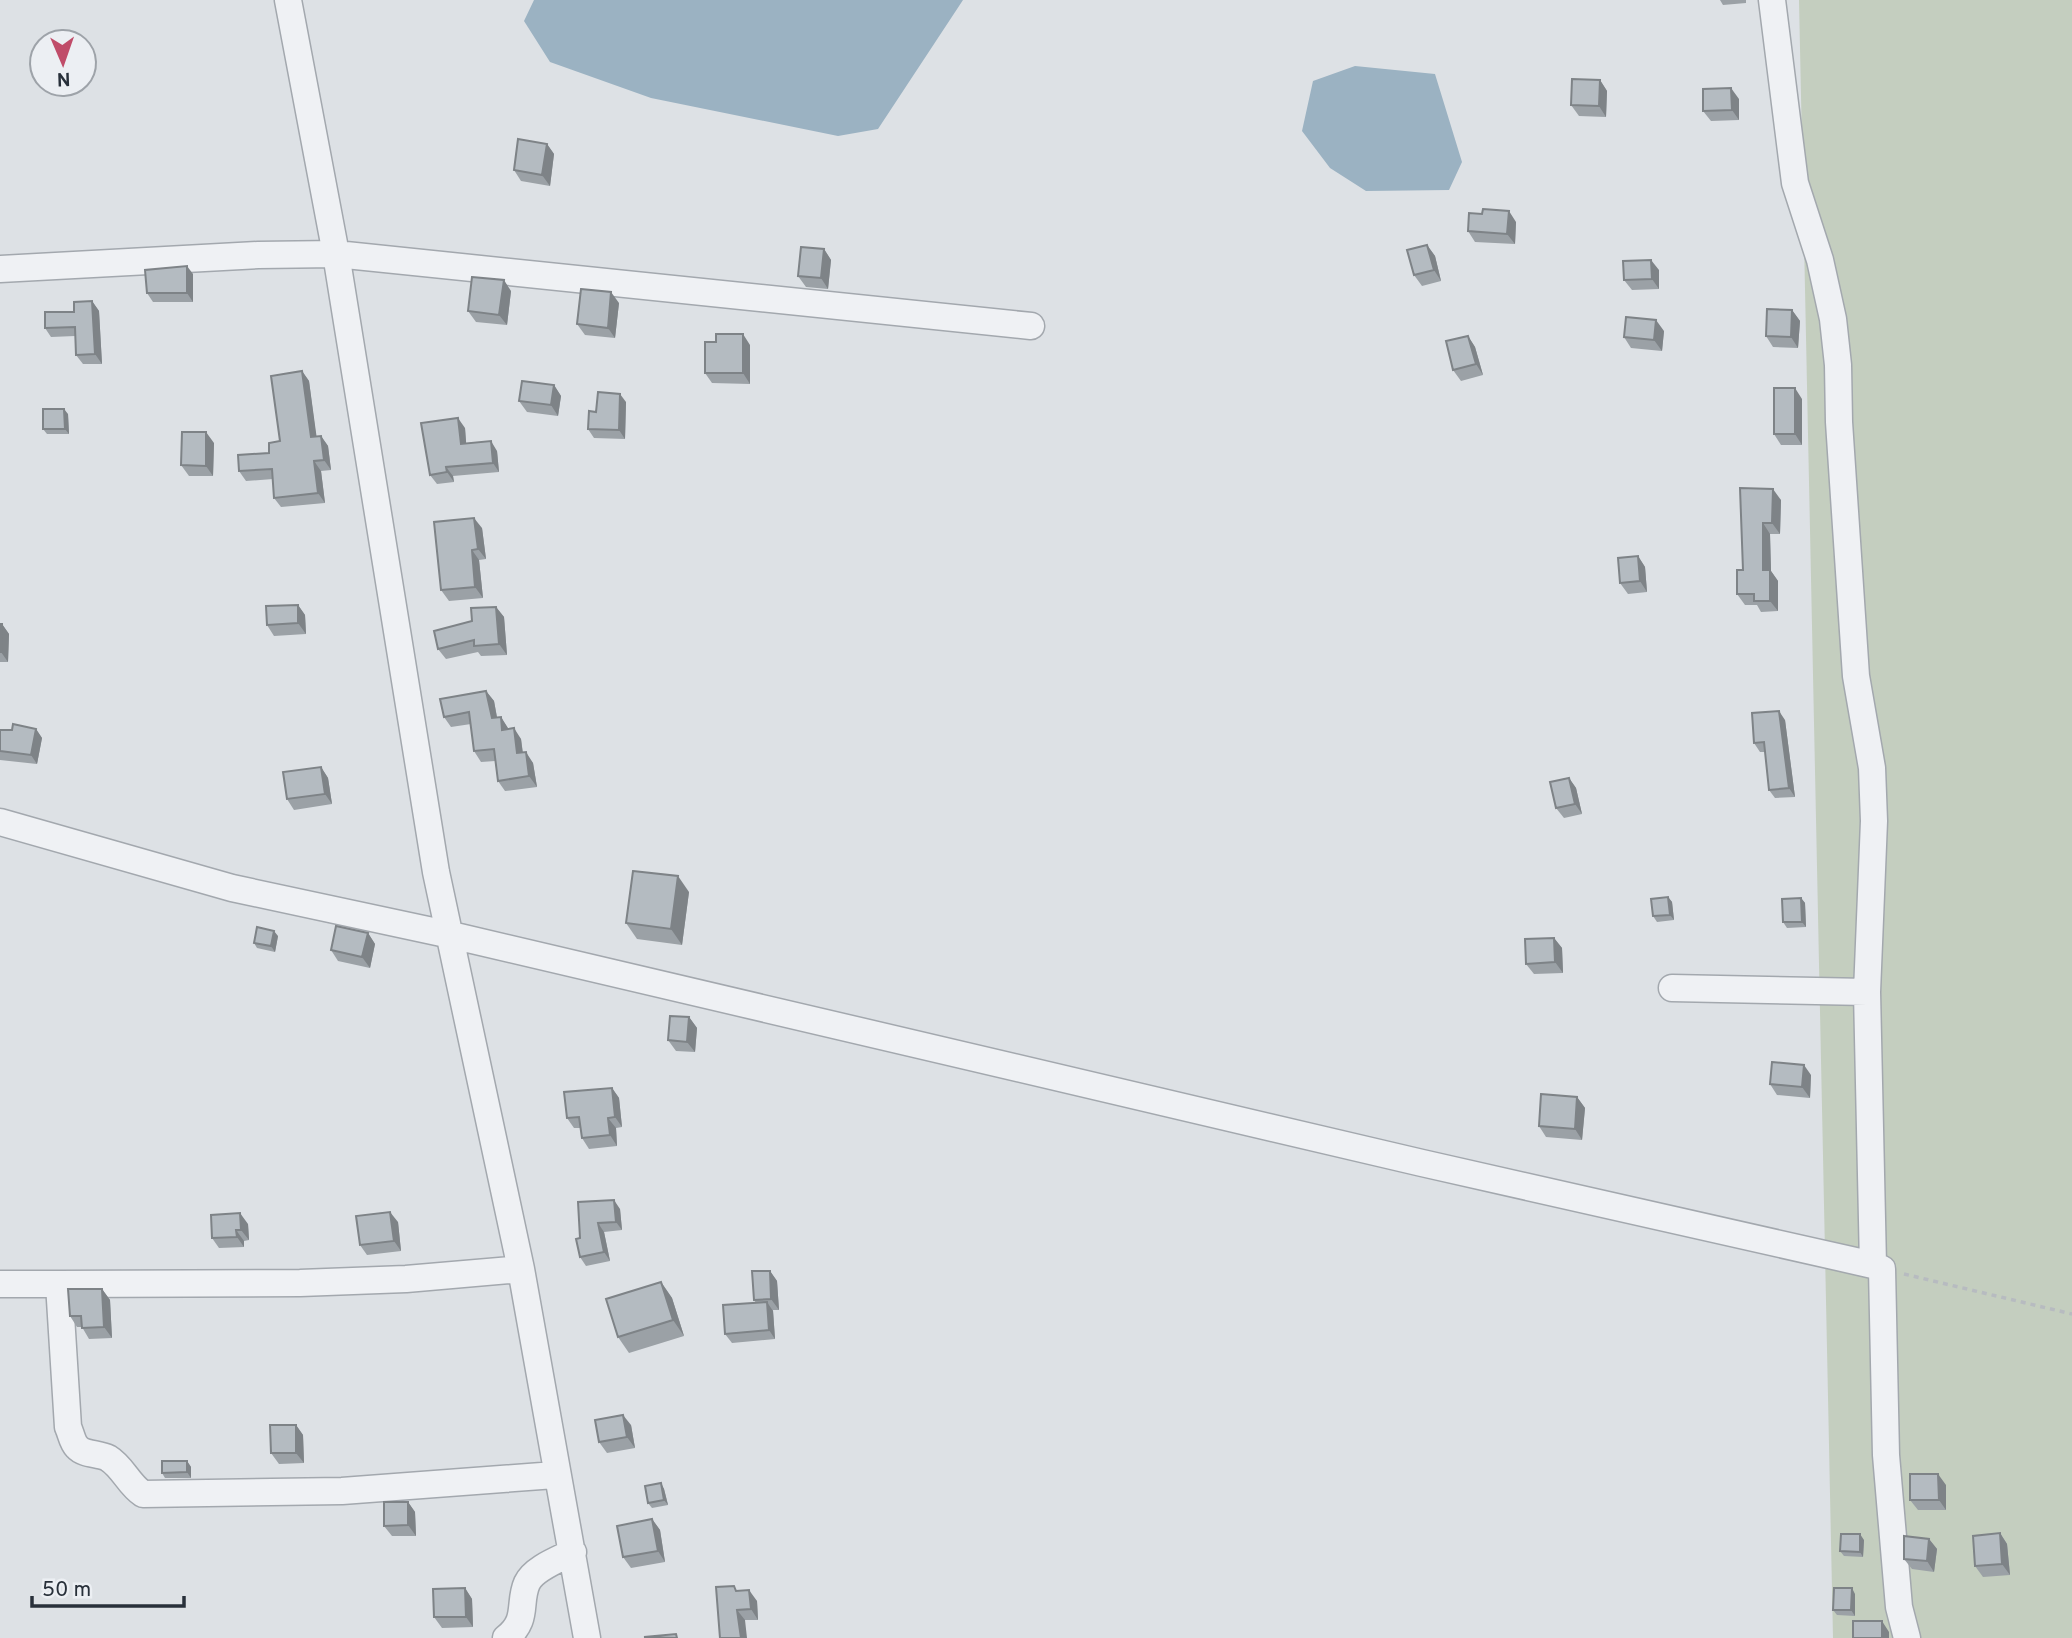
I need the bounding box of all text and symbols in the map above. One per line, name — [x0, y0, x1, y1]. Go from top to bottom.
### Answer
north arrow — [28, 28, 98, 98]
text: N — [56, 66, 71, 90]
scale bar — [32, 1564, 184, 1608]
text: 50 m — [42, 1577, 91, 1604]

